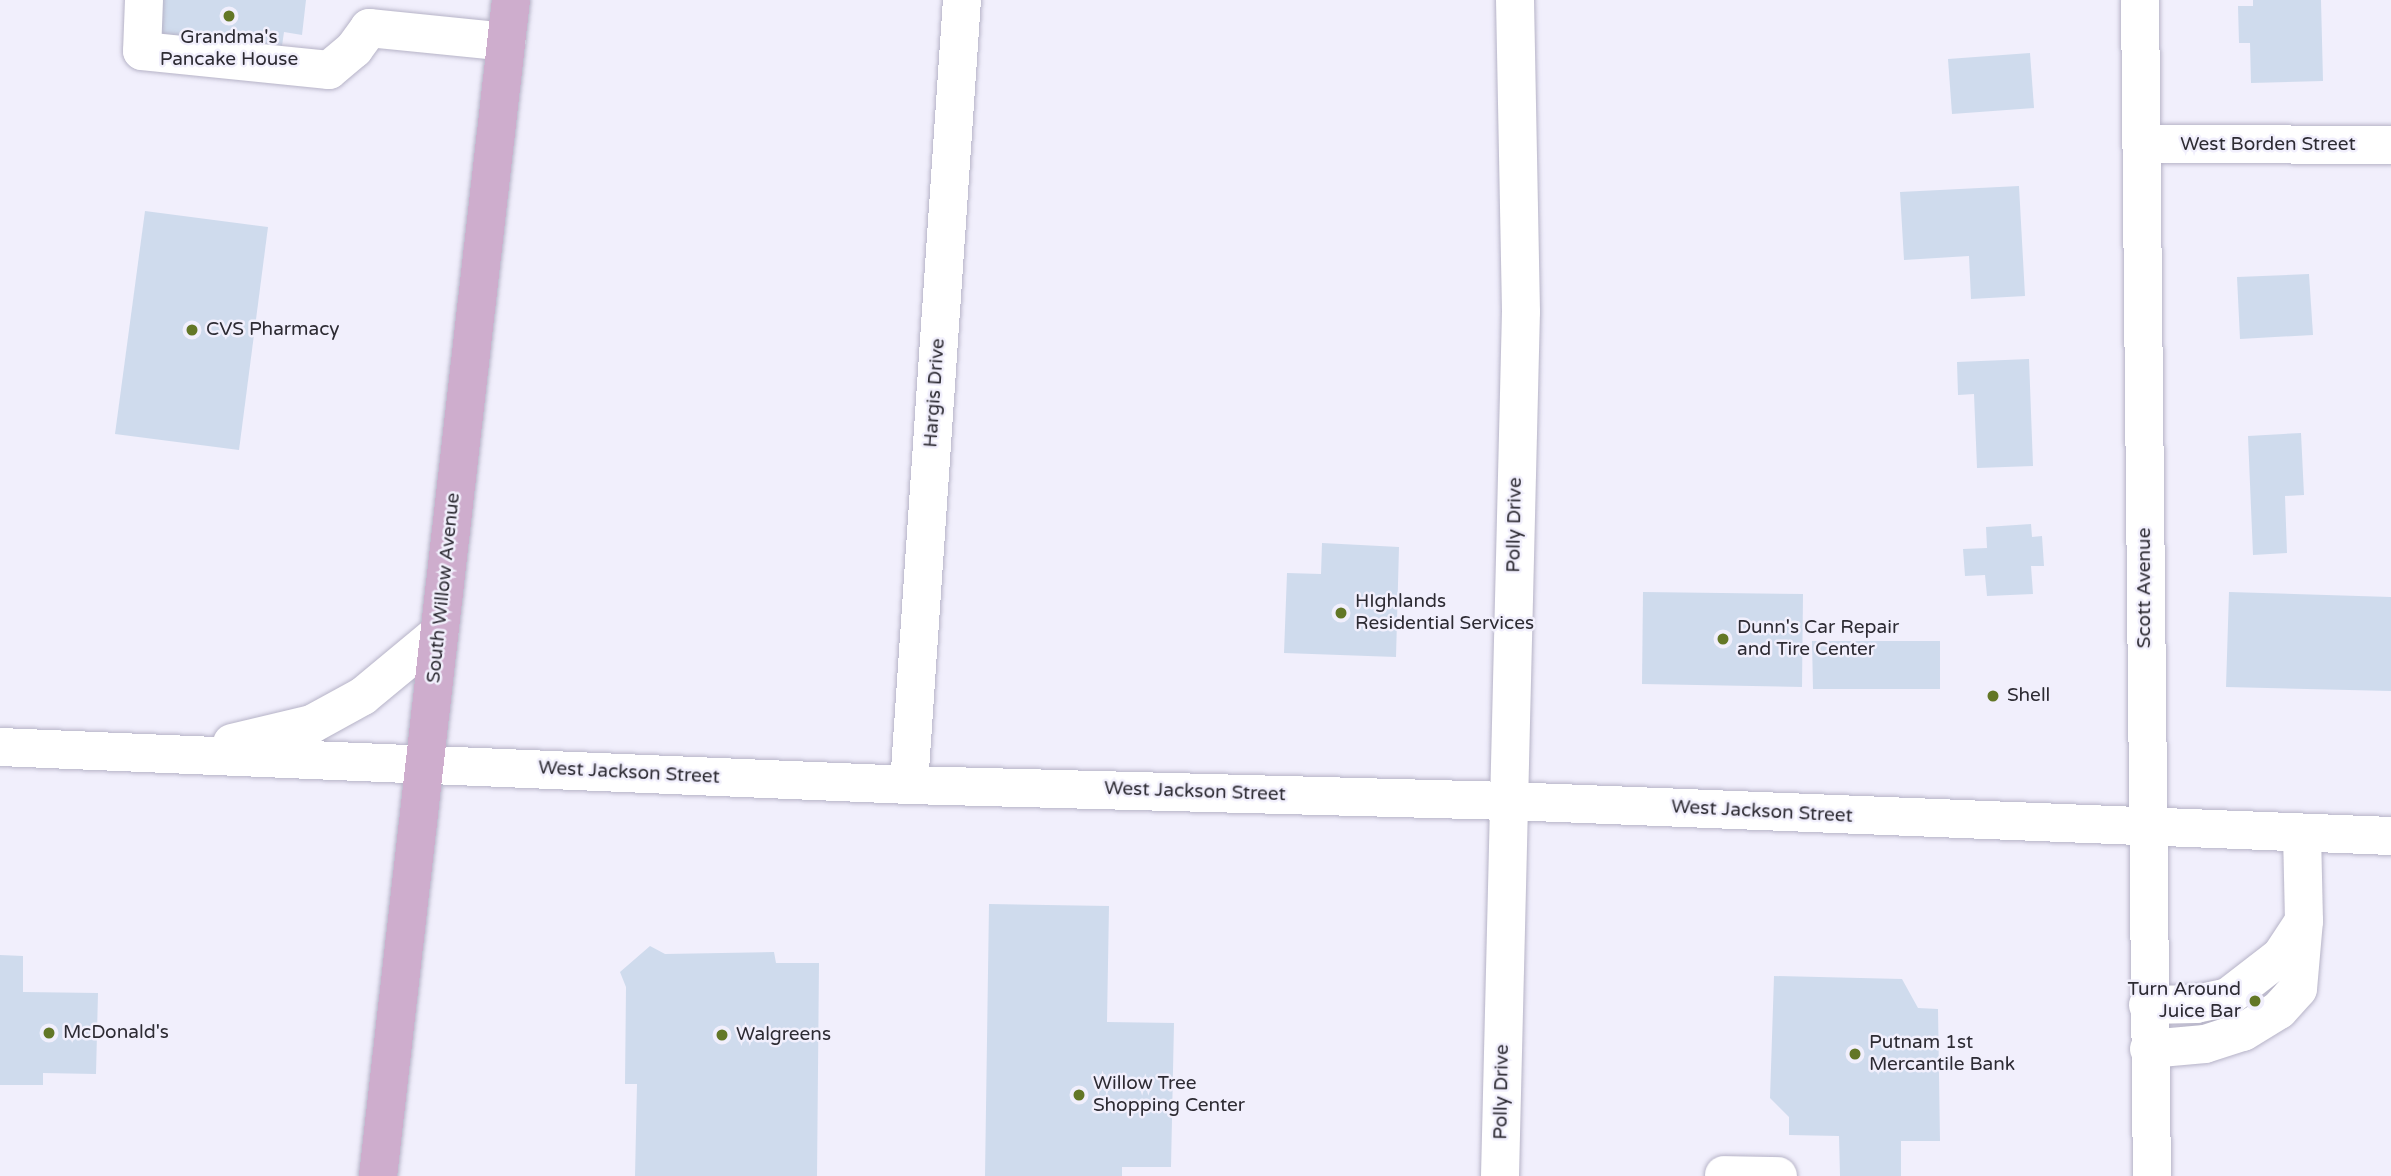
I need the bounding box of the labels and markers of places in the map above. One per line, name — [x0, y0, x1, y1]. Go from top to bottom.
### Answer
marker: Grandma's Pancake House — [221, 8, 237, 24]
place label: Grandma's Pancake House — [160, 27, 298, 71]
place label: CVS Pharmacy — [206, 319, 340, 341]
marker: CVS Pharmacy — [184, 322, 200, 338]
place label: HIghlands Residential Services — [1355, 591, 1534, 635]
marker: HIghlands Residential Services — [1333, 605, 1349, 621]
place label: Dunn's Car Repair and Tire Center — [1737, 617, 1899, 661]
marker: Dunn's Car Repair and Tire Center — [1715, 631, 1731, 647]
place label: Shell — [2007, 685, 2050, 707]
marker: Shell — [1985, 688, 2001, 704]
place label: Turn Around Juice Bar — [2127, 979, 2241, 1023]
marker: Turn Around Juice Bar — [2247, 993, 2263, 1009]
place label: McDonald's — [63, 1022, 169, 1044]
place label: Walgreens — [736, 1024, 831, 1046]
marker: McDonald's — [41, 1025, 57, 1041]
marker: Walgreens — [714, 1027, 730, 1043]
place label: Putnam 1st Mercantile Bank — [1869, 1032, 2015, 1076]
marker: Putnam 1st Mercantile Bank — [1847, 1046, 1863, 1062]
place label: Willow Tree Shopping Center — [1093, 1073, 1245, 1117]
marker: Willow Tree Shopping Center — [1071, 1087, 1087, 1103]

